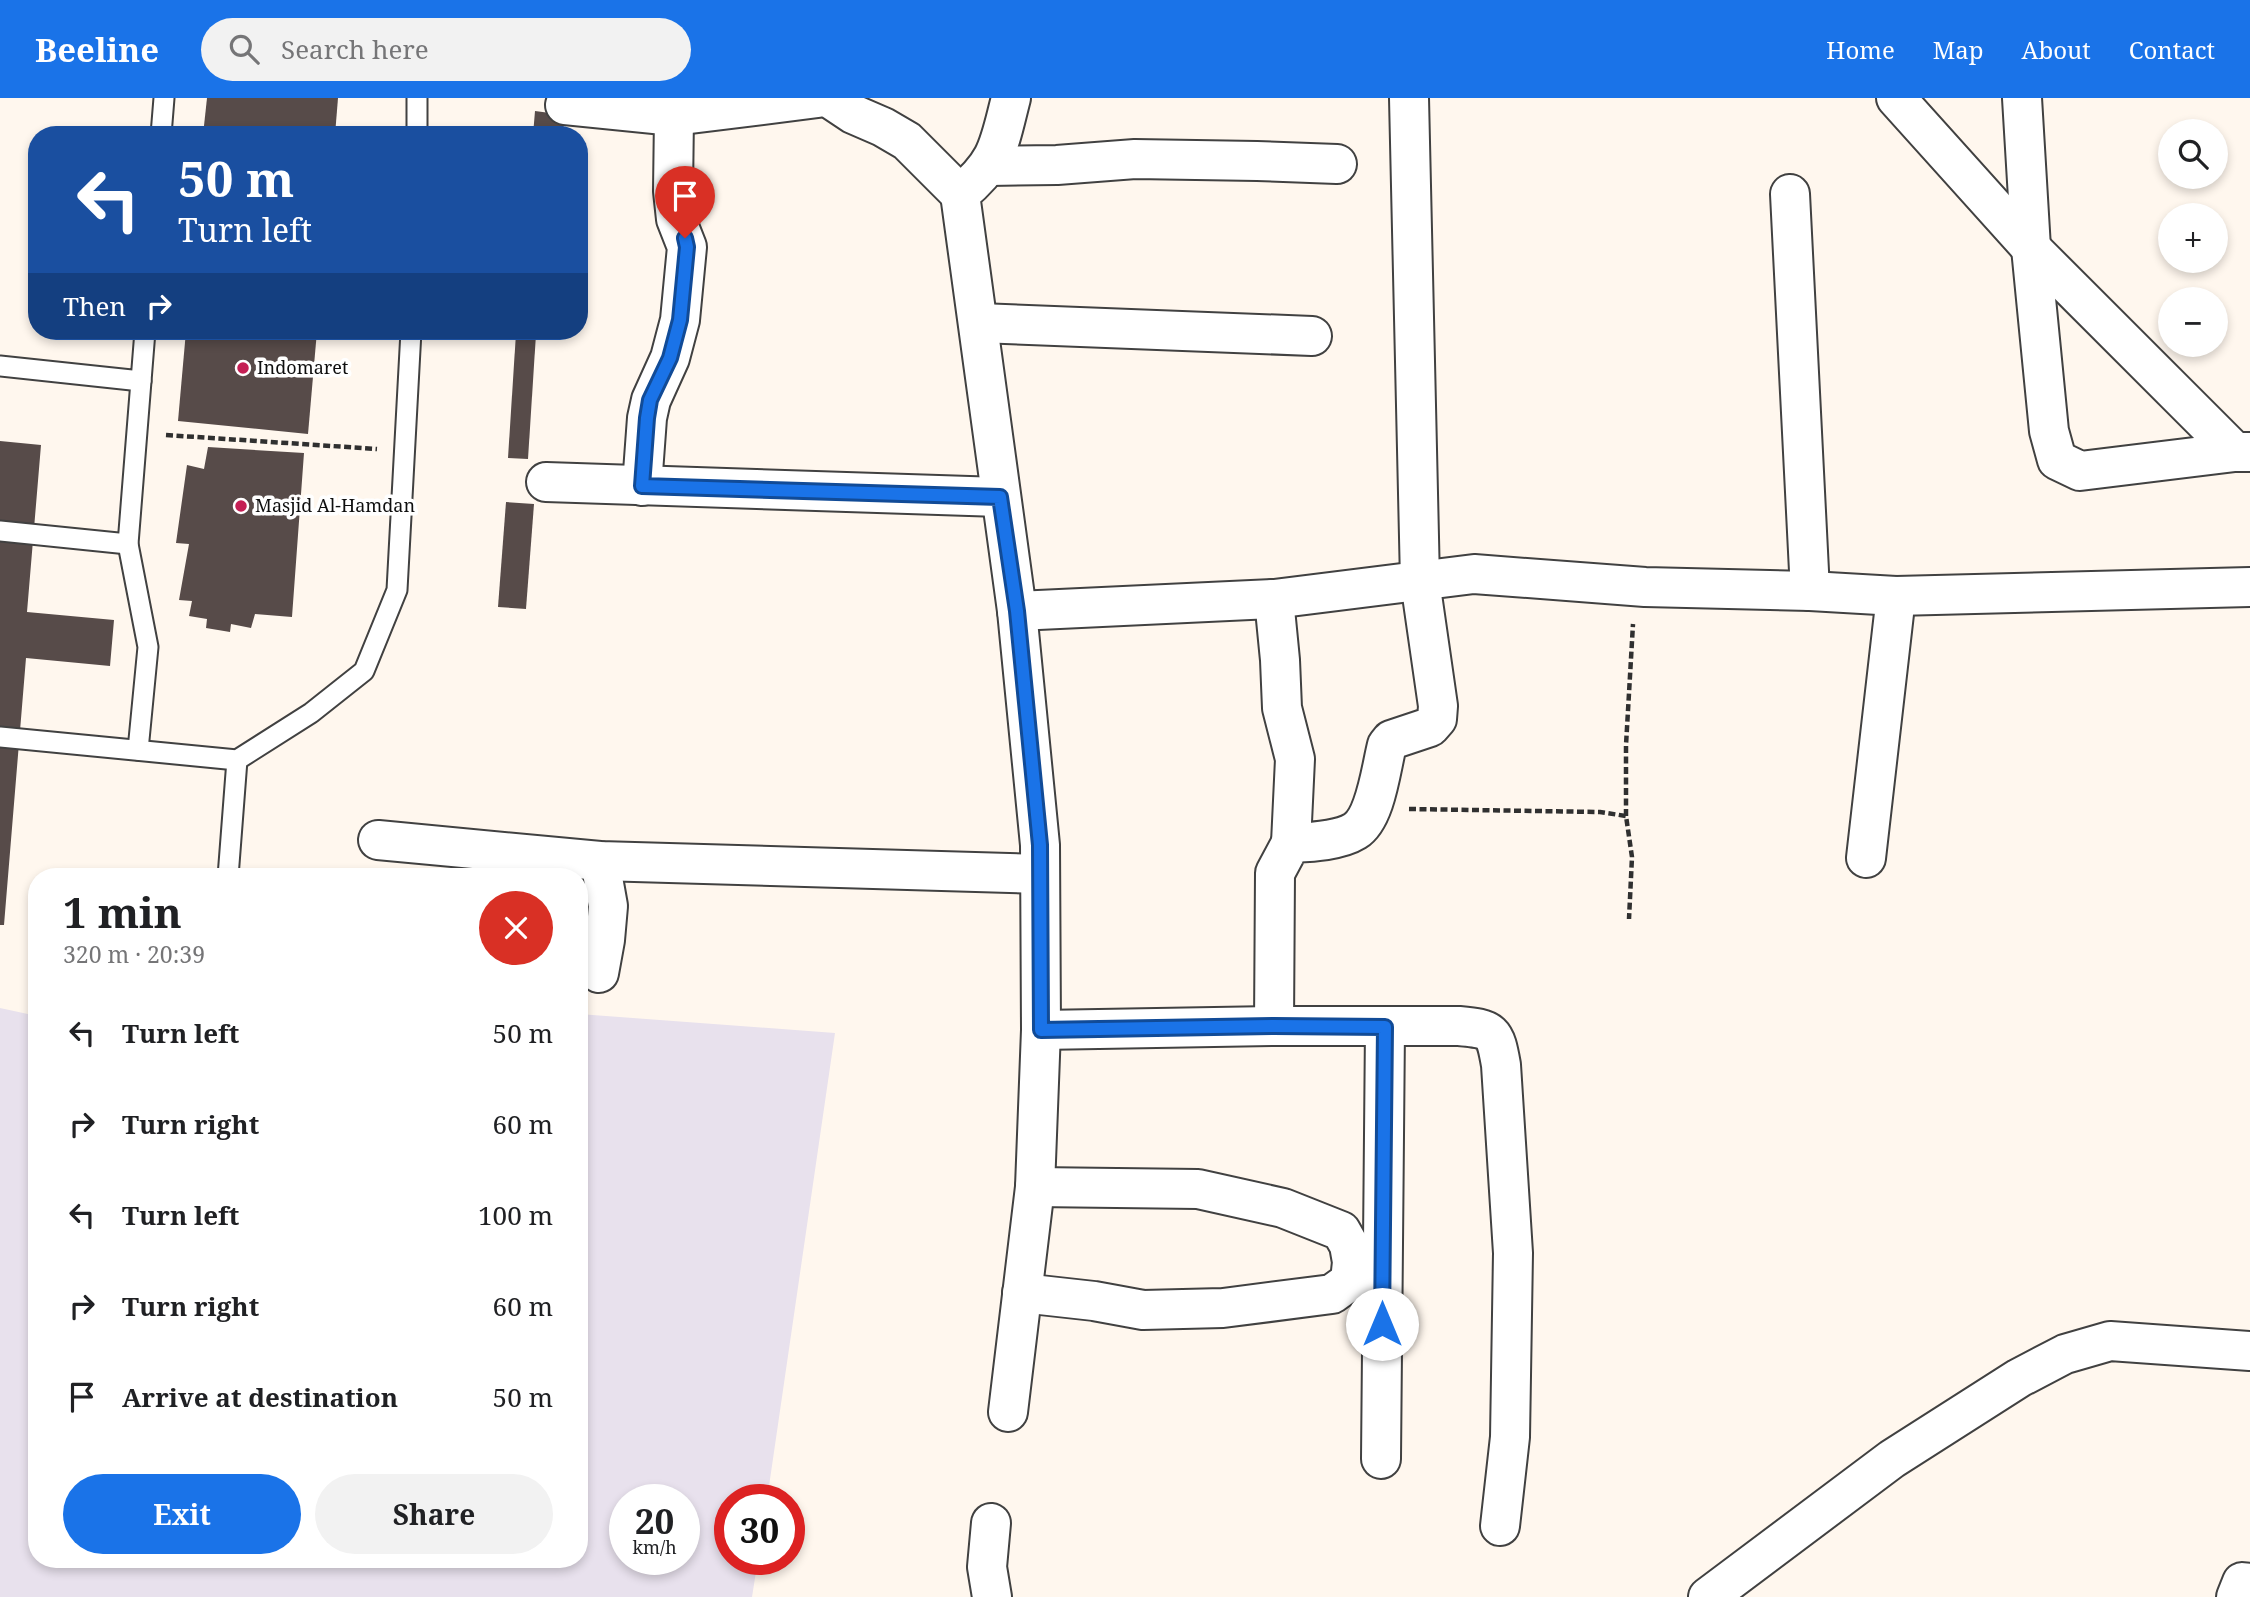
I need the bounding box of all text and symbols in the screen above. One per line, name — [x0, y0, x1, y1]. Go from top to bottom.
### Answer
search box — [201, 18, 691, 81]
text: Beeline — [35, 27, 159, 72]
icon: search — [225, 30, 263, 68]
text: Search here — [281, 31, 429, 67]
text: Home — [1826, 33, 1895, 66]
text: Map — [1933, 33, 1984, 66]
text: About — [2022, 33, 2091, 66]
text: Contact — [2129, 33, 2215, 66]
map controls — [2158, 119, 2228, 357]
button: search — [2158, 119, 2228, 189]
text: 50 m — [178, 145, 294, 211]
icon: left — [63, 154, 154, 245]
pin — [655, 166, 715, 238]
icon: arrive — [666, 177, 704, 215]
button: + — [2158, 203, 2228, 273]
text: Turn left — [178, 208, 312, 251]
icon: right — [140, 287, 178, 325]
button: − — [2158, 287, 2228, 357]
text: Then — [63, 288, 126, 324]
place label: Indomaret — [257, 355, 348, 379]
marker: Indomaret — [235, 360, 251, 376]
place label: Masjid Al-Hamdan — [255, 493, 415, 517]
marker: Masjid Al-Hamdan — [233, 498, 249, 514]
text: 1 min — [63, 883, 182, 940]
button: close — [479, 891, 553, 965]
text: 320 m · 20:39 — [63, 938, 205, 970]
icon: left — [63, 1014, 101, 1052]
text: Turn left — [122, 1015, 239, 1051]
text: 50 m — [493, 1015, 553, 1051]
icon: right — [63, 1105, 101, 1143]
text: Turn right — [122, 1106, 259, 1142]
text: 60 m — [493, 1106, 553, 1142]
icon: left — [63, 1196, 101, 1234]
text: Turn left — [122, 1197, 239, 1233]
text: 100 m — [478, 1197, 553, 1233]
icon: right — [63, 1287, 101, 1325]
position arrow — [1345, 1287, 1419, 1361]
text: Turn right — [122, 1288, 259, 1324]
text: 60 m — [493, 1288, 553, 1324]
icon: arrive — [63, 1378, 101, 1416]
text: Arrive at destination — [122, 1379, 398, 1415]
text: 50 m — [493, 1379, 553, 1415]
button: Exit — [63, 1474, 301, 1554]
button: Share — [315, 1474, 553, 1554]
speed limit sign: 30 — [714, 1484, 805, 1575]
text: 20 — [635, 1497, 674, 1544]
text: km/h — [632, 1535, 677, 1559]

